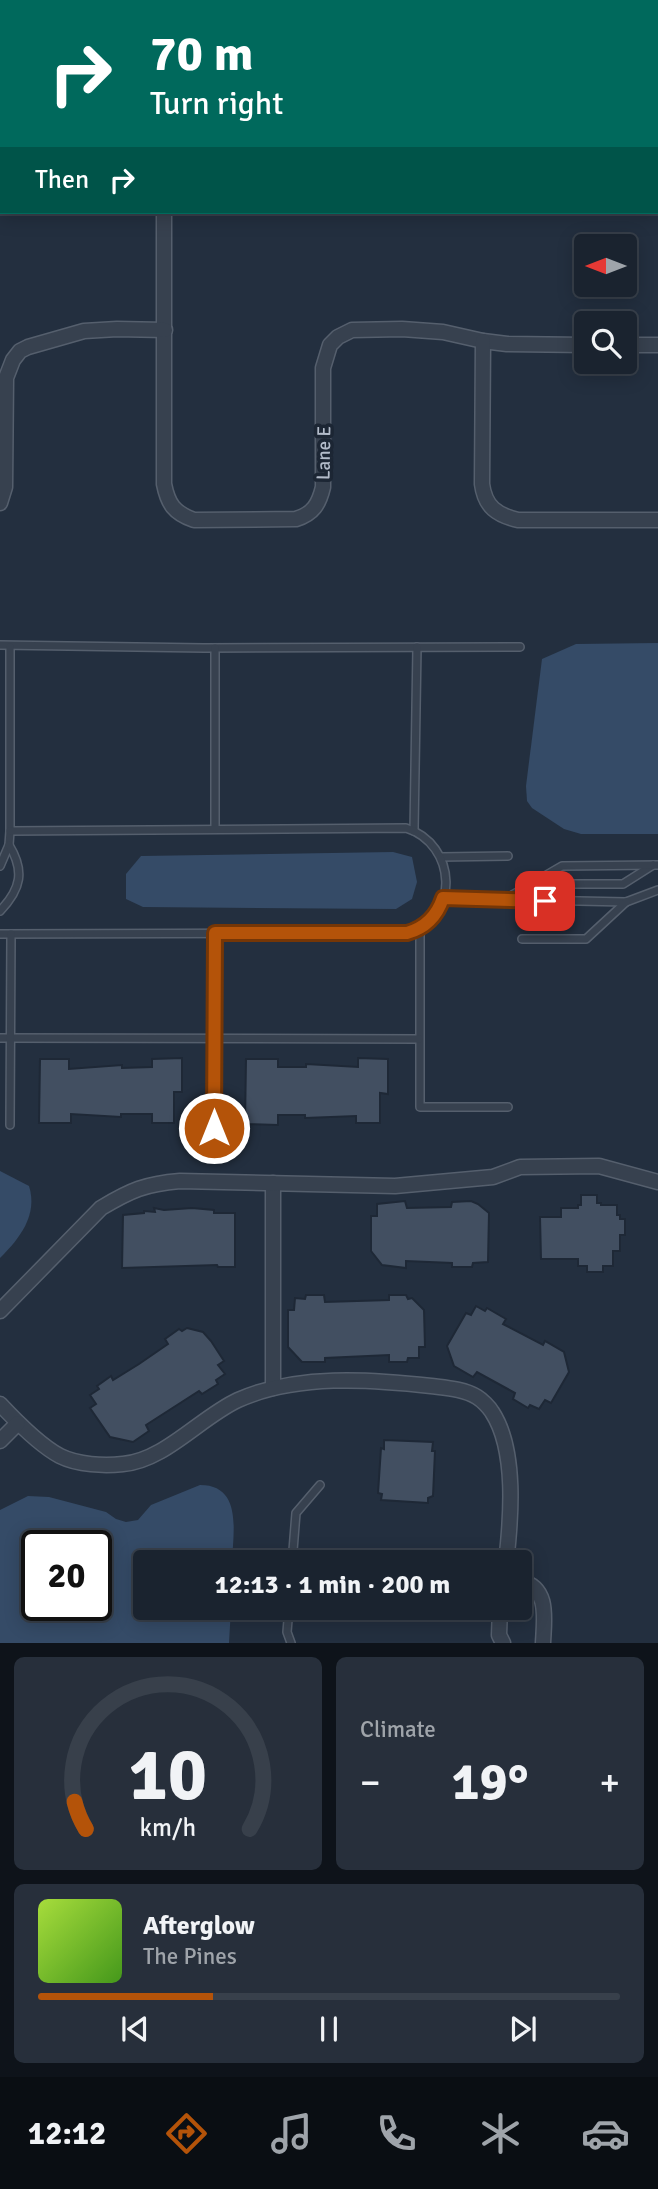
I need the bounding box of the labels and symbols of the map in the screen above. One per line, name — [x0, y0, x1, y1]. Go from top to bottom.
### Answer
north arrow — [574, 234, 637, 298]
street label: Lane E — [312, 426, 336, 480]
pin — [515, 871, 575, 931]
position arrow — [177, 1091, 251, 1165]
speed limit sign: 20 — [21, 1530, 112, 1621]

